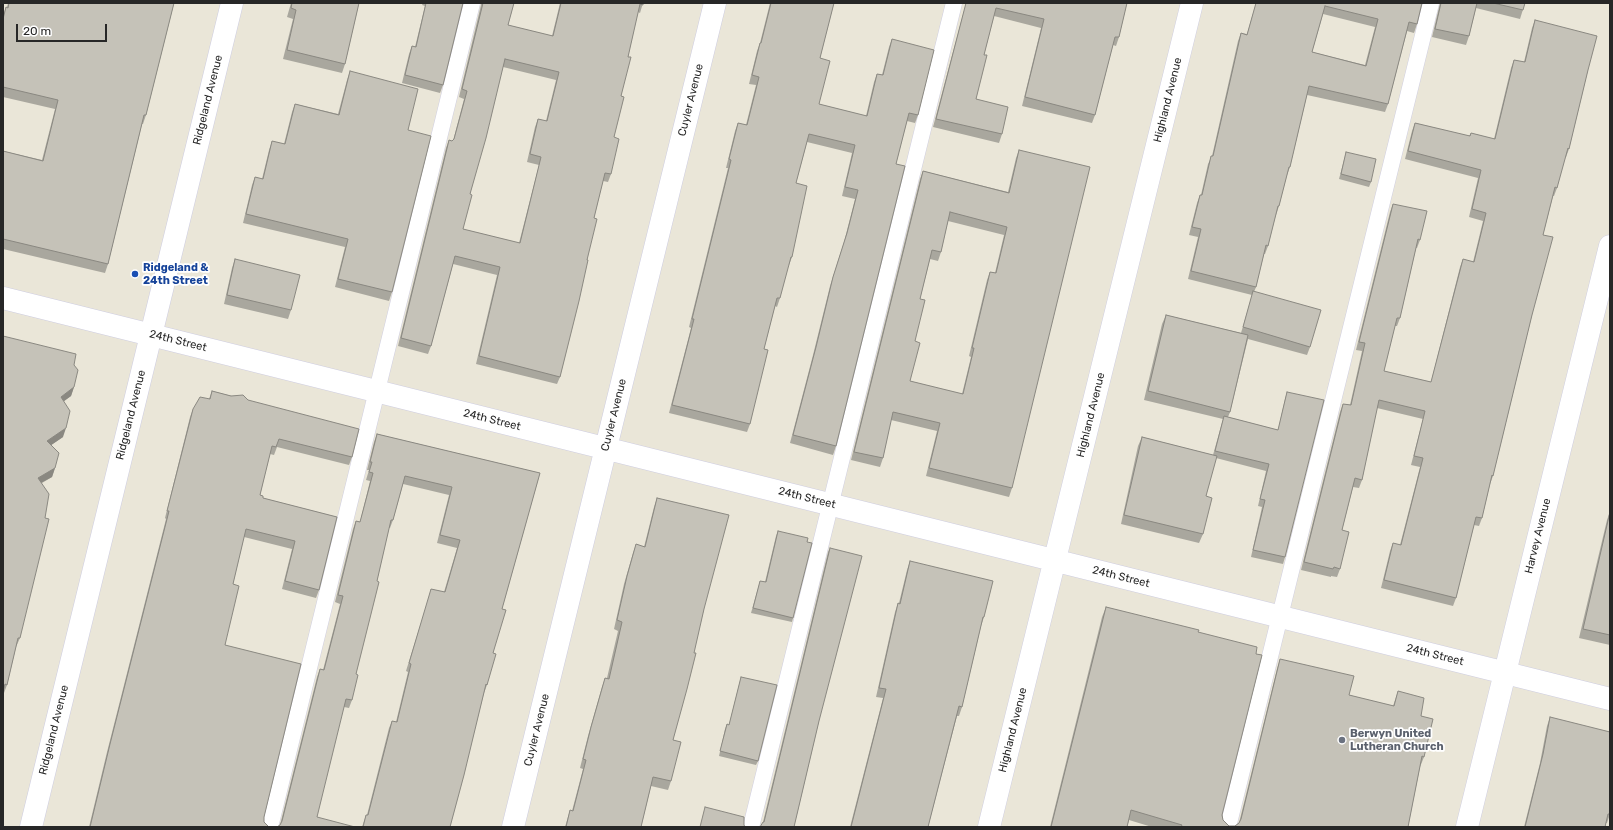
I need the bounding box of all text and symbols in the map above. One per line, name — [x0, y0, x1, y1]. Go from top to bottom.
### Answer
scale bar — [18, 16, 109, 42]
text: 20 m — [23, 24, 51, 38]
street label: Ridgeland Avenue — [190, 54, 226, 146]
street label: Highland Avenue — [1151, 56, 1185, 144]
street label: Cuyler Avenue — [676, 62, 706, 138]
place label: Ridgeland & 24th Street — [143, 261, 208, 287]
marker: Ridgeland & 24th Street — [130, 269, 140, 279]
street label: 24th Street — [148, 327, 208, 355]
street label: Ridgeland Avenue — [113, 369, 149, 461]
street label: Highland Avenue — [1074, 371, 1108, 459]
street label: Cuyler Avenue — [599, 377, 629, 453]
street label: 24th Street — [462, 406, 522, 434]
street label: 24th Street — [777, 484, 837, 512]
street label: Harvey Avenue — [1522, 497, 1554, 575]
street label: 24th Street — [1091, 563, 1151, 591]
street label: 24th Street — [1405, 641, 1465, 669]
street label: Ridgeland Avenue — [36, 684, 72, 776]
street label: Highland Avenue — [996, 686, 1030, 774]
street label: Cuyler Avenue — [522, 692, 552, 768]
place label: Berwyn United Lutheran Church — [1350, 727, 1444, 753]
marker: Berwyn United Lutheran Church — [1337, 735, 1347, 745]

